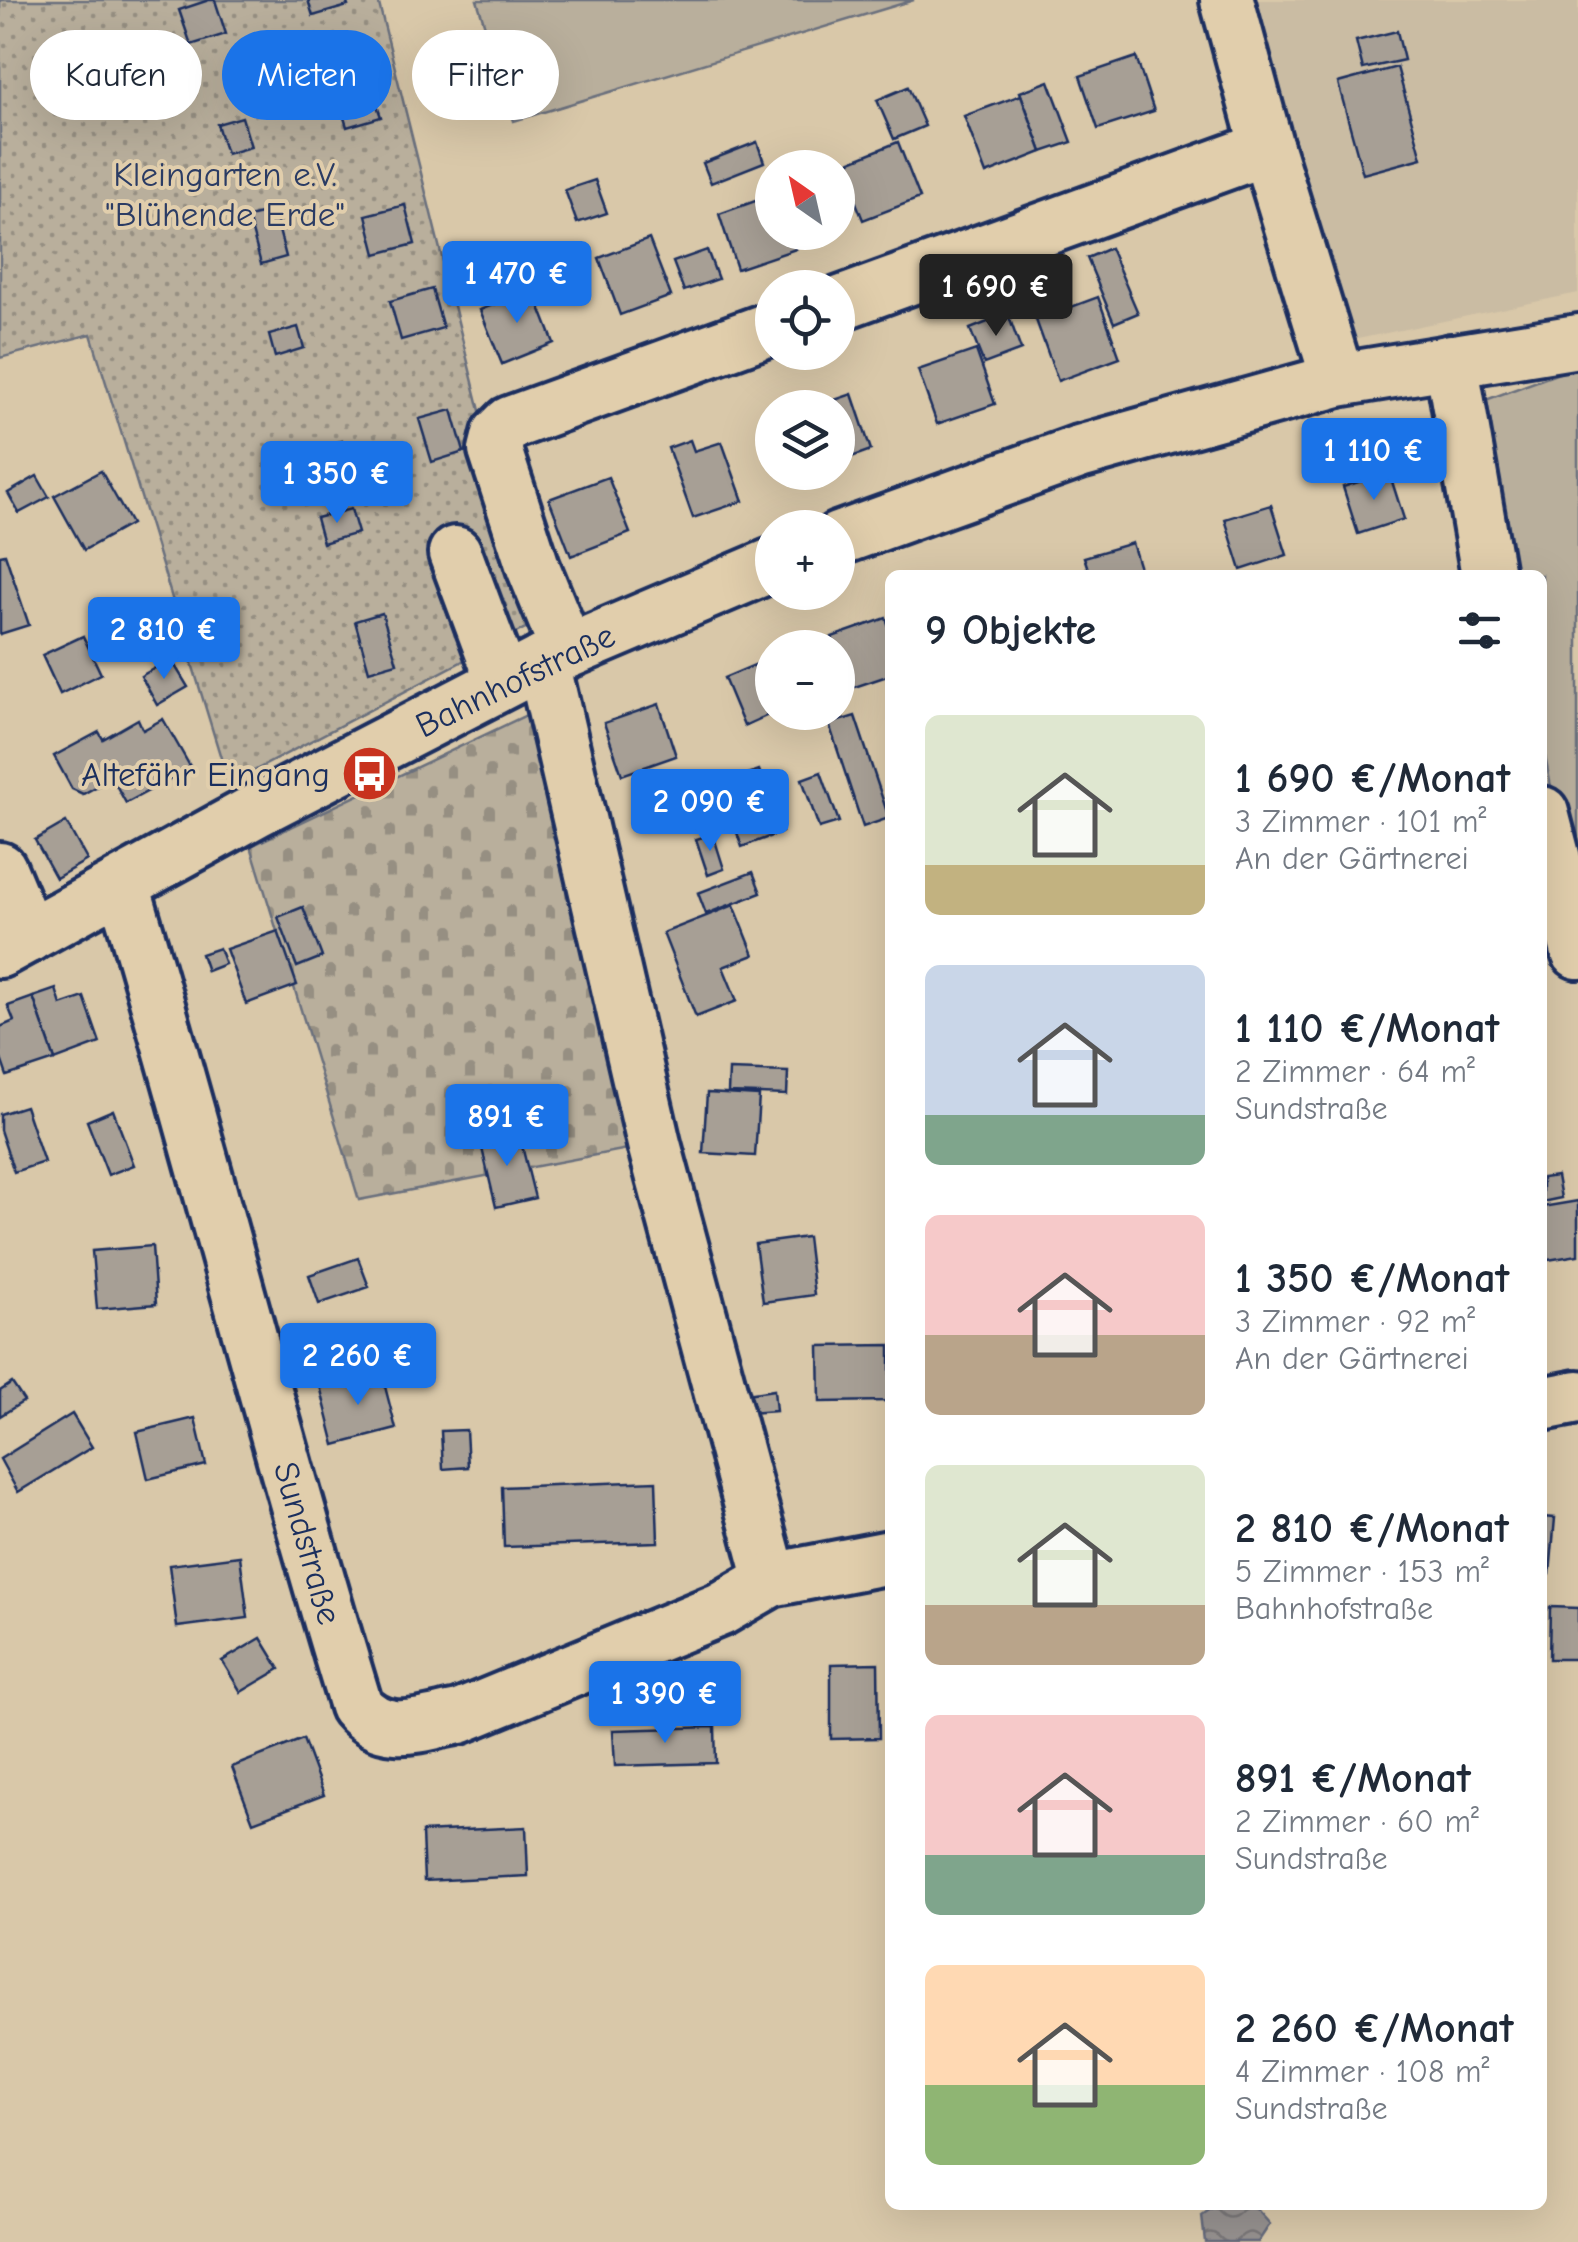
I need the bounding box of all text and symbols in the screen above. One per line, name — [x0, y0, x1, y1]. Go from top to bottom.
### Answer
chip: Kaufen — [30, 30, 202, 120]
chip: Mieten — [222, 30, 392, 120]
chip: Filter — [412, 30, 559, 120]
north arrow — [755, 150, 855, 250]
map controls — [755, 150, 855, 730]
park label: Kleingarten e.V. "Blühende Erde" — [105, 154, 345, 235]
pin: 1 470 € — [425, 241, 609, 326]
pin: 1 690 € — [904, 254, 1088, 339]
text: 1 470 € — [464, 255, 570, 292]
text: 1 690 € — [941, 268, 1051, 305]
button: locate — [755, 270, 855, 370]
button: layers — [755, 390, 855, 490]
pin: 1 110 € — [1282, 418, 1466, 503]
text: 1 110 € — [1324, 432, 1424, 469]
pin: 1 350 € — [245, 441, 429, 526]
text: 1 350 € — [283, 455, 391, 492]
button: + — [755, 510, 855, 610]
pin: 2 810 € — [72, 597, 256, 682]
icon: filters — [1452, 603, 1507, 658]
text: 9 Objekte — [925, 606, 1096, 655]
text: 2 810 € — [110, 611, 218, 648]
street label: Bahnhofstraße — [409, 615, 622, 746]
button: − — [755, 630, 855, 730]
bus stop icon: Altefähr Eingang — [339, 744, 399, 804]
place label: Altefähr Eingang — [81, 754, 330, 795]
text: 1 690 €/Monat — [1235, 754, 1510, 803]
icon: home — [1005, 755, 1125, 875]
pin: 2 090 € — [618, 769, 802, 854]
text: 2 090 € — [653, 783, 767, 820]
text: 3 Zimmer · 101 m² — [1235, 803, 1486, 840]
text: An der Gärtnerei — [1235, 840, 1469, 877]
text: 1 110 €/Monat — [1235, 1004, 1499, 1053]
icon: home — [1005, 1005, 1125, 1125]
text: 2 Zimmer · 64 m² — [1235, 1053, 1475, 1090]
pin: 891 € — [437, 1084, 577, 1169]
text: Sundstraße — [1235, 1090, 1388, 1127]
text: 891 € — [467, 1098, 547, 1135]
text: 1 350 €/Monat — [1235, 1254, 1509, 1303]
icon: home — [1005, 1255, 1125, 1375]
text: 3 Zimmer · 92 m² — [1235, 1303, 1475, 1340]
pin: 2 260 € — [266, 1323, 450, 1408]
text: 2 260 € — [302, 1337, 414, 1374]
text: An der Gärtnerei — [1235, 1340, 1469, 1377]
street label: Sundstraße — [265, 1457, 350, 1629]
text: 2 810 €/Monat — [1235, 1504, 1509, 1553]
icon: home — [1005, 1505, 1125, 1625]
text: 5 Zimmer · 153 m² — [1235, 1553, 1489, 1590]
text: Bahnhofstraße — [1235, 1590, 1433, 1627]
pin: 1 390 € — [573, 1661, 757, 1746]
text: 1 390 € — [611, 1675, 719, 1712]
text: 891 €/Monat — [1235, 1754, 1471, 1803]
icon: home — [1005, 1755, 1125, 1875]
text: 2 Zimmer · 60 m² — [1235, 1803, 1479, 1840]
text: Sundstraße — [1235, 1840, 1388, 1877]
text: 2 260 €/Monat — [1235, 2004, 1514, 2053]
icon: home — [1005, 2005, 1125, 2125]
text: 4 Zimmer · 108 m² — [1235, 2053, 1490, 2090]
text: Sundstraße — [1235, 2090, 1388, 2127]

